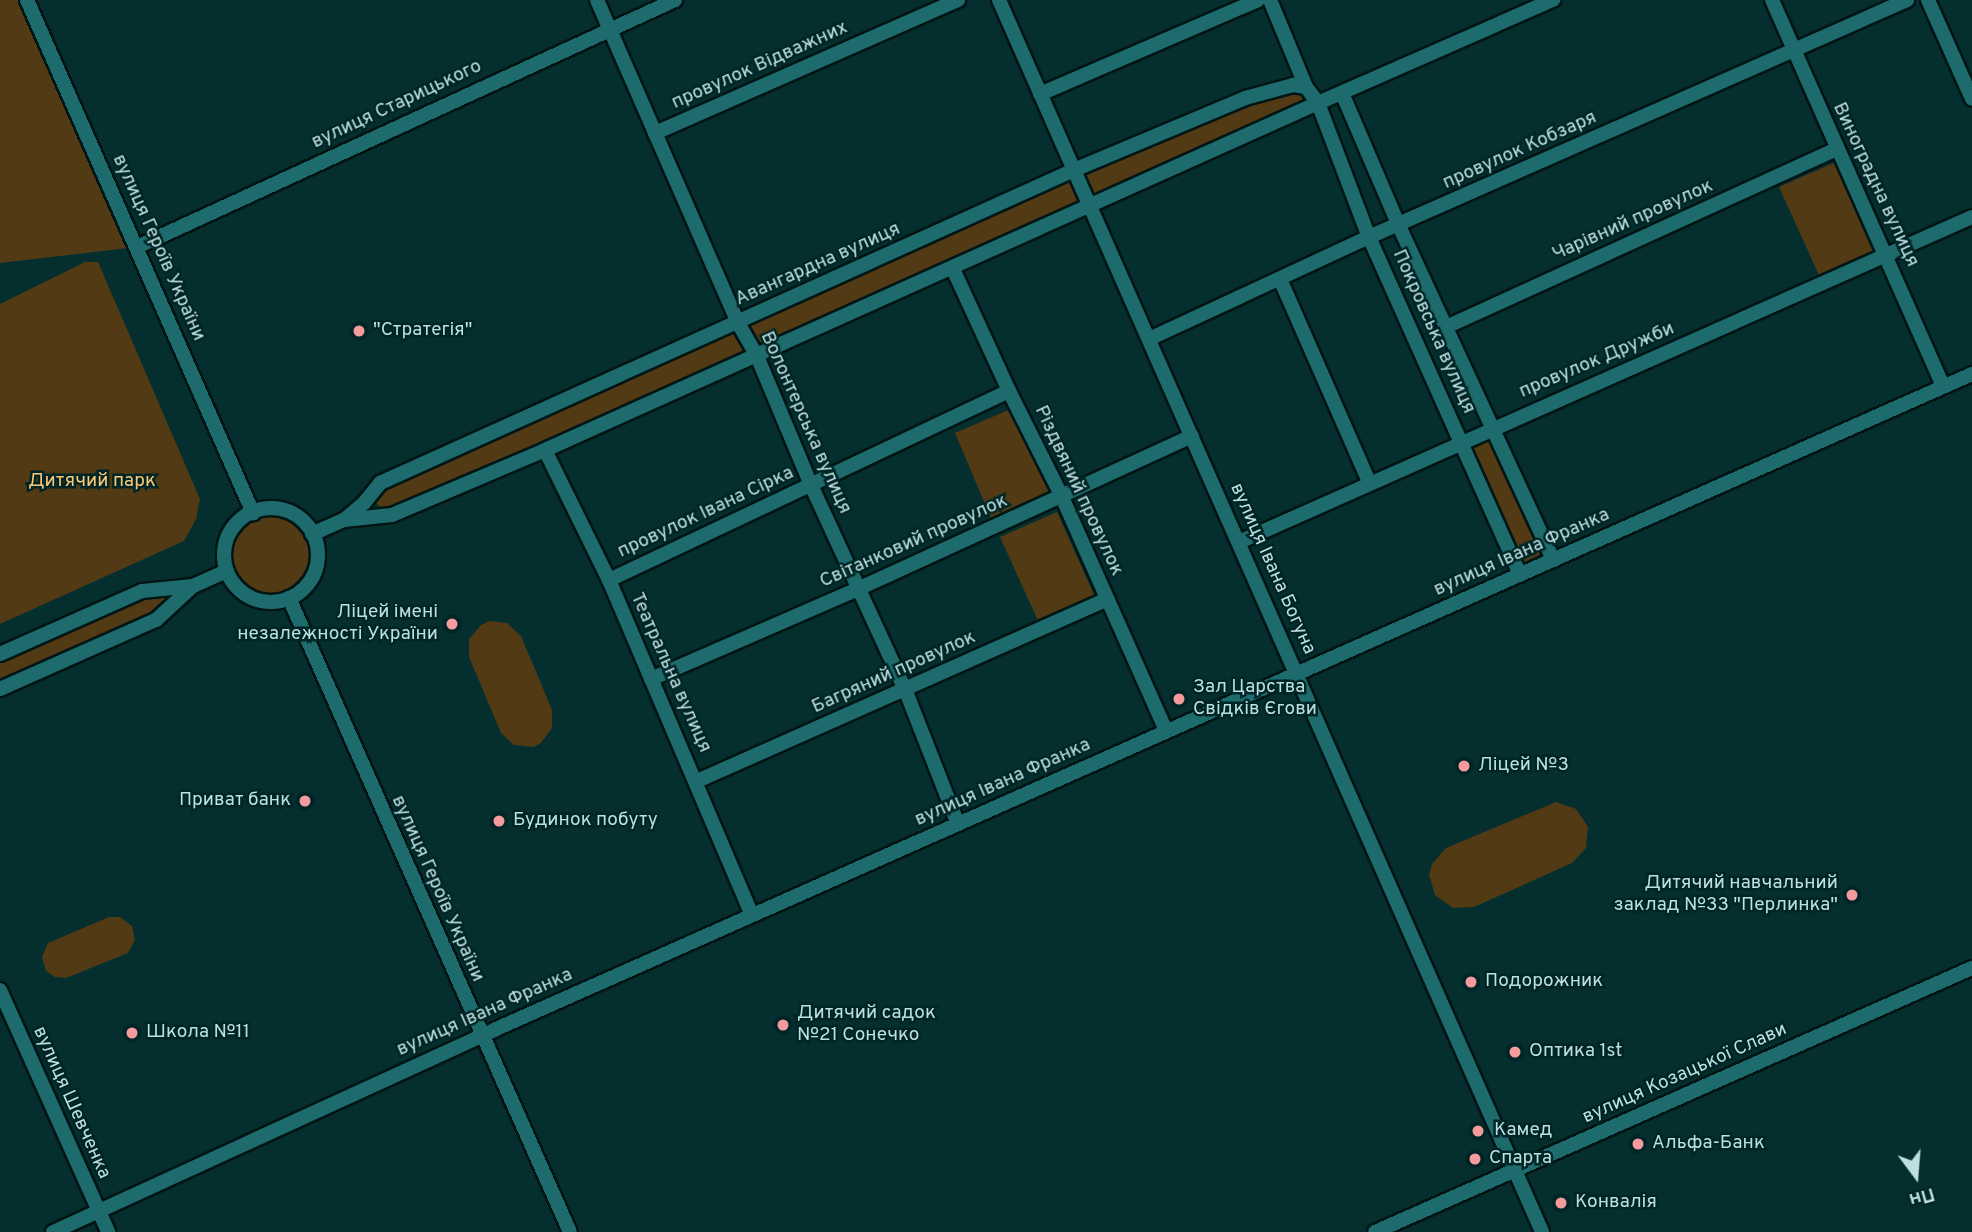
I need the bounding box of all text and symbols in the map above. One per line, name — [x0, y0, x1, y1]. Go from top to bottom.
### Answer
street label: провулок Відважних — [668, 17, 852, 115]
street label: вулиця Старицького — [308, 56, 486, 154]
street label: Виноградна вулиця — [1827, 99, 1923, 271]
street label: провулок Кобзаря — [1440, 107, 1600, 195]
street label: вулиця Героїв України — [107, 151, 209, 345]
street label: Чарівний провулок — [1549, 175, 1717, 267]
street label: Авангардна вулиця — [732, 218, 904, 312]
street label: Покровська вулиця — [1387, 246, 1479, 418]
street label: провулок Дружби — [1516, 318, 1678, 404]
place label: "Стратегія" — [373, 320, 472, 342]
marker: "Стратегія" — [351, 323, 367, 339]
street label: Волонтерська вулиця — [754, 328, 856, 518]
street label: Різдвяний провулок — [1029, 402, 1127, 580]
street label: провулок Івана Сірка — [614, 462, 798, 564]
park label: Дитячий парк — [28, 471, 156, 493]
street label: вулиця Івана Богуна — [1224, 480, 1320, 658]
street label: Світанковий провулок — [817, 490, 1011, 594]
street label: вулиця Івана Франка — [1431, 504, 1613, 602]
street label: Театральна вулиця — [624, 590, 716, 756]
place label: Ліцей імені незалежності України — [237, 602, 438, 646]
marker: Ліцей імені незалежності України — [444, 616, 460, 632]
street label: Багряний провулок — [809, 627, 979, 719]
place label: Зал Царства Свідків Єгови — [1193, 677, 1317, 721]
marker: Зал Царства Свідків Єгови — [1171, 691, 1187, 707]
street label: вулиця Івана Франка — [912, 734, 1094, 832]
place label: Ліцей №3 — [1478, 755, 1569, 777]
marker: Ліцей №3 — [1456, 758, 1472, 774]
place label: Приват банк — [179, 790, 291, 812]
street label: вулиця Героїв України — [386, 792, 488, 986]
marker: Приват банк — [297, 793, 313, 809]
place label: Будинок побуту — [513, 810, 658, 832]
marker: Будинок побуту — [491, 813, 507, 829]
place label: Дитячий навчальний заклад №33 "Перлинка" — [1613, 873, 1838, 917]
marker: Дитячий навчальний заклад №33 "Перлинка" — [1844, 887, 1860, 903]
street label: вулиця Івана Франка — [394, 964, 576, 1062]
place label: Подорожник — [1485, 971, 1603, 993]
marker: Подорожник — [1463, 974, 1479, 990]
place label: Дитячий садок №21 Сонечко — [797, 1003, 936, 1047]
marker: Дитячий садок №21 Сонечко — [775, 1017, 791, 1033]
street label: вулиця Козацької Слави — [1579, 1019, 1791, 1129]
place label: Школа №11 — [146, 1022, 250, 1044]
street label: вулиця Шевченка — [27, 1023, 115, 1183]
marker: Школа №11 — [124, 1025, 140, 1041]
place label: Оптика 1st — [1529, 1041, 1622, 1063]
marker: Оптика 1st — [1507, 1044, 1523, 1060]
place label: Камед — [1494, 1120, 1552, 1142]
marker: Камед — [1468, 1121, 1488, 1141]
place label: Альфа-Банк — [1652, 1133, 1765, 1155]
marker: Альфа-Банк — [1630, 1136, 1646, 1152]
north arrow — [1881, 1141, 1951, 1211]
place label: Спарта — [1489, 1148, 1552, 1170]
marker: Спарта — [1467, 1151, 1483, 1167]
text: Пн — [1906, 1181, 1937, 1211]
place label: Конвалія — [1575, 1192, 1657, 1214]
marker: Конвалія — [1553, 1195, 1569, 1211]

